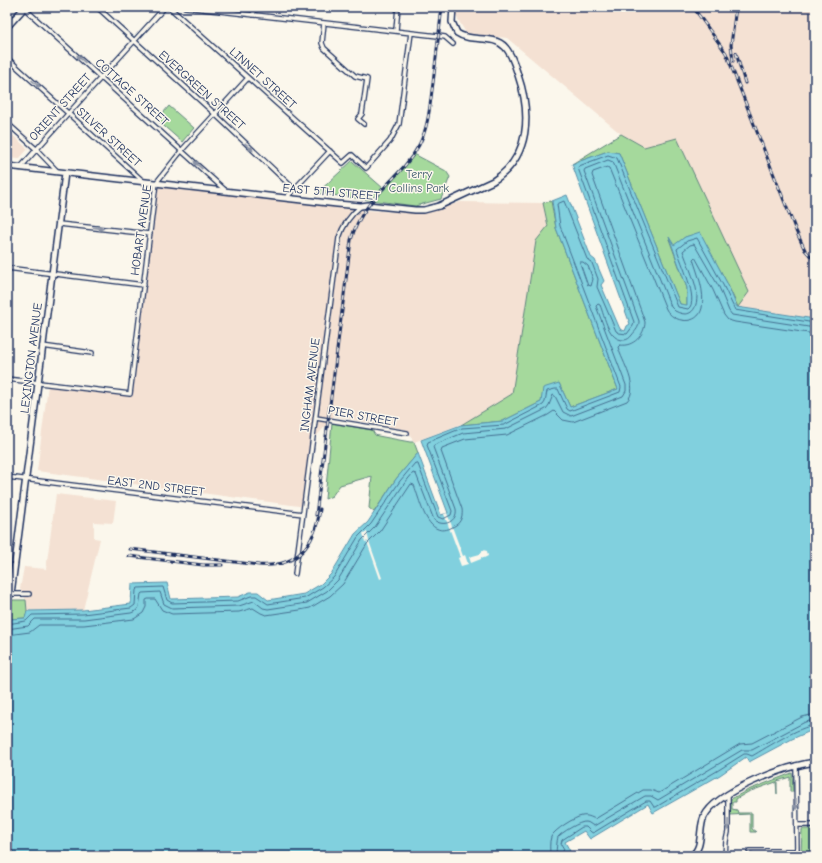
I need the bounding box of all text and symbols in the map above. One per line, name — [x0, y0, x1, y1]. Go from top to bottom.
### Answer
street label: LINNET STREET — [227, 44, 300, 112]
street label: EVERGREEN STREET — [156, 48, 248, 133]
one-way arrow — [76, 55, 86, 64]
street label: COTTAGE STREET — [92, 55, 172, 129]
street label: ORIENT STREET — [26, 70, 94, 144]
one-way arrow — [31, 80, 41, 89]
street label: SILVER STREET — [74, 104, 145, 170]
one-way arrow — [244, 142, 254, 151]
one-way arrow — [193, 161, 203, 170]
park label: Terry Collins Park — [389, 167, 449, 195]
street label: EAST 5TH STREET — [282, 181, 381, 203]
street label: HOBART AVENUE — [128, 184, 154, 276]
one-way arrow — [92, 225, 104, 232]
street label: LEXINGTON AVENUE — [17, 302, 45, 414]
street label: INGHAM AVENUE — [297, 337, 323, 433]
street label: PIER STREET — [327, 403, 400, 429]
street label: EAST 2ND STREET — [107, 473, 206, 499]
one-way arrow — [793, 798, 800, 810]
one-way arrow — [725, 819, 731, 832]

